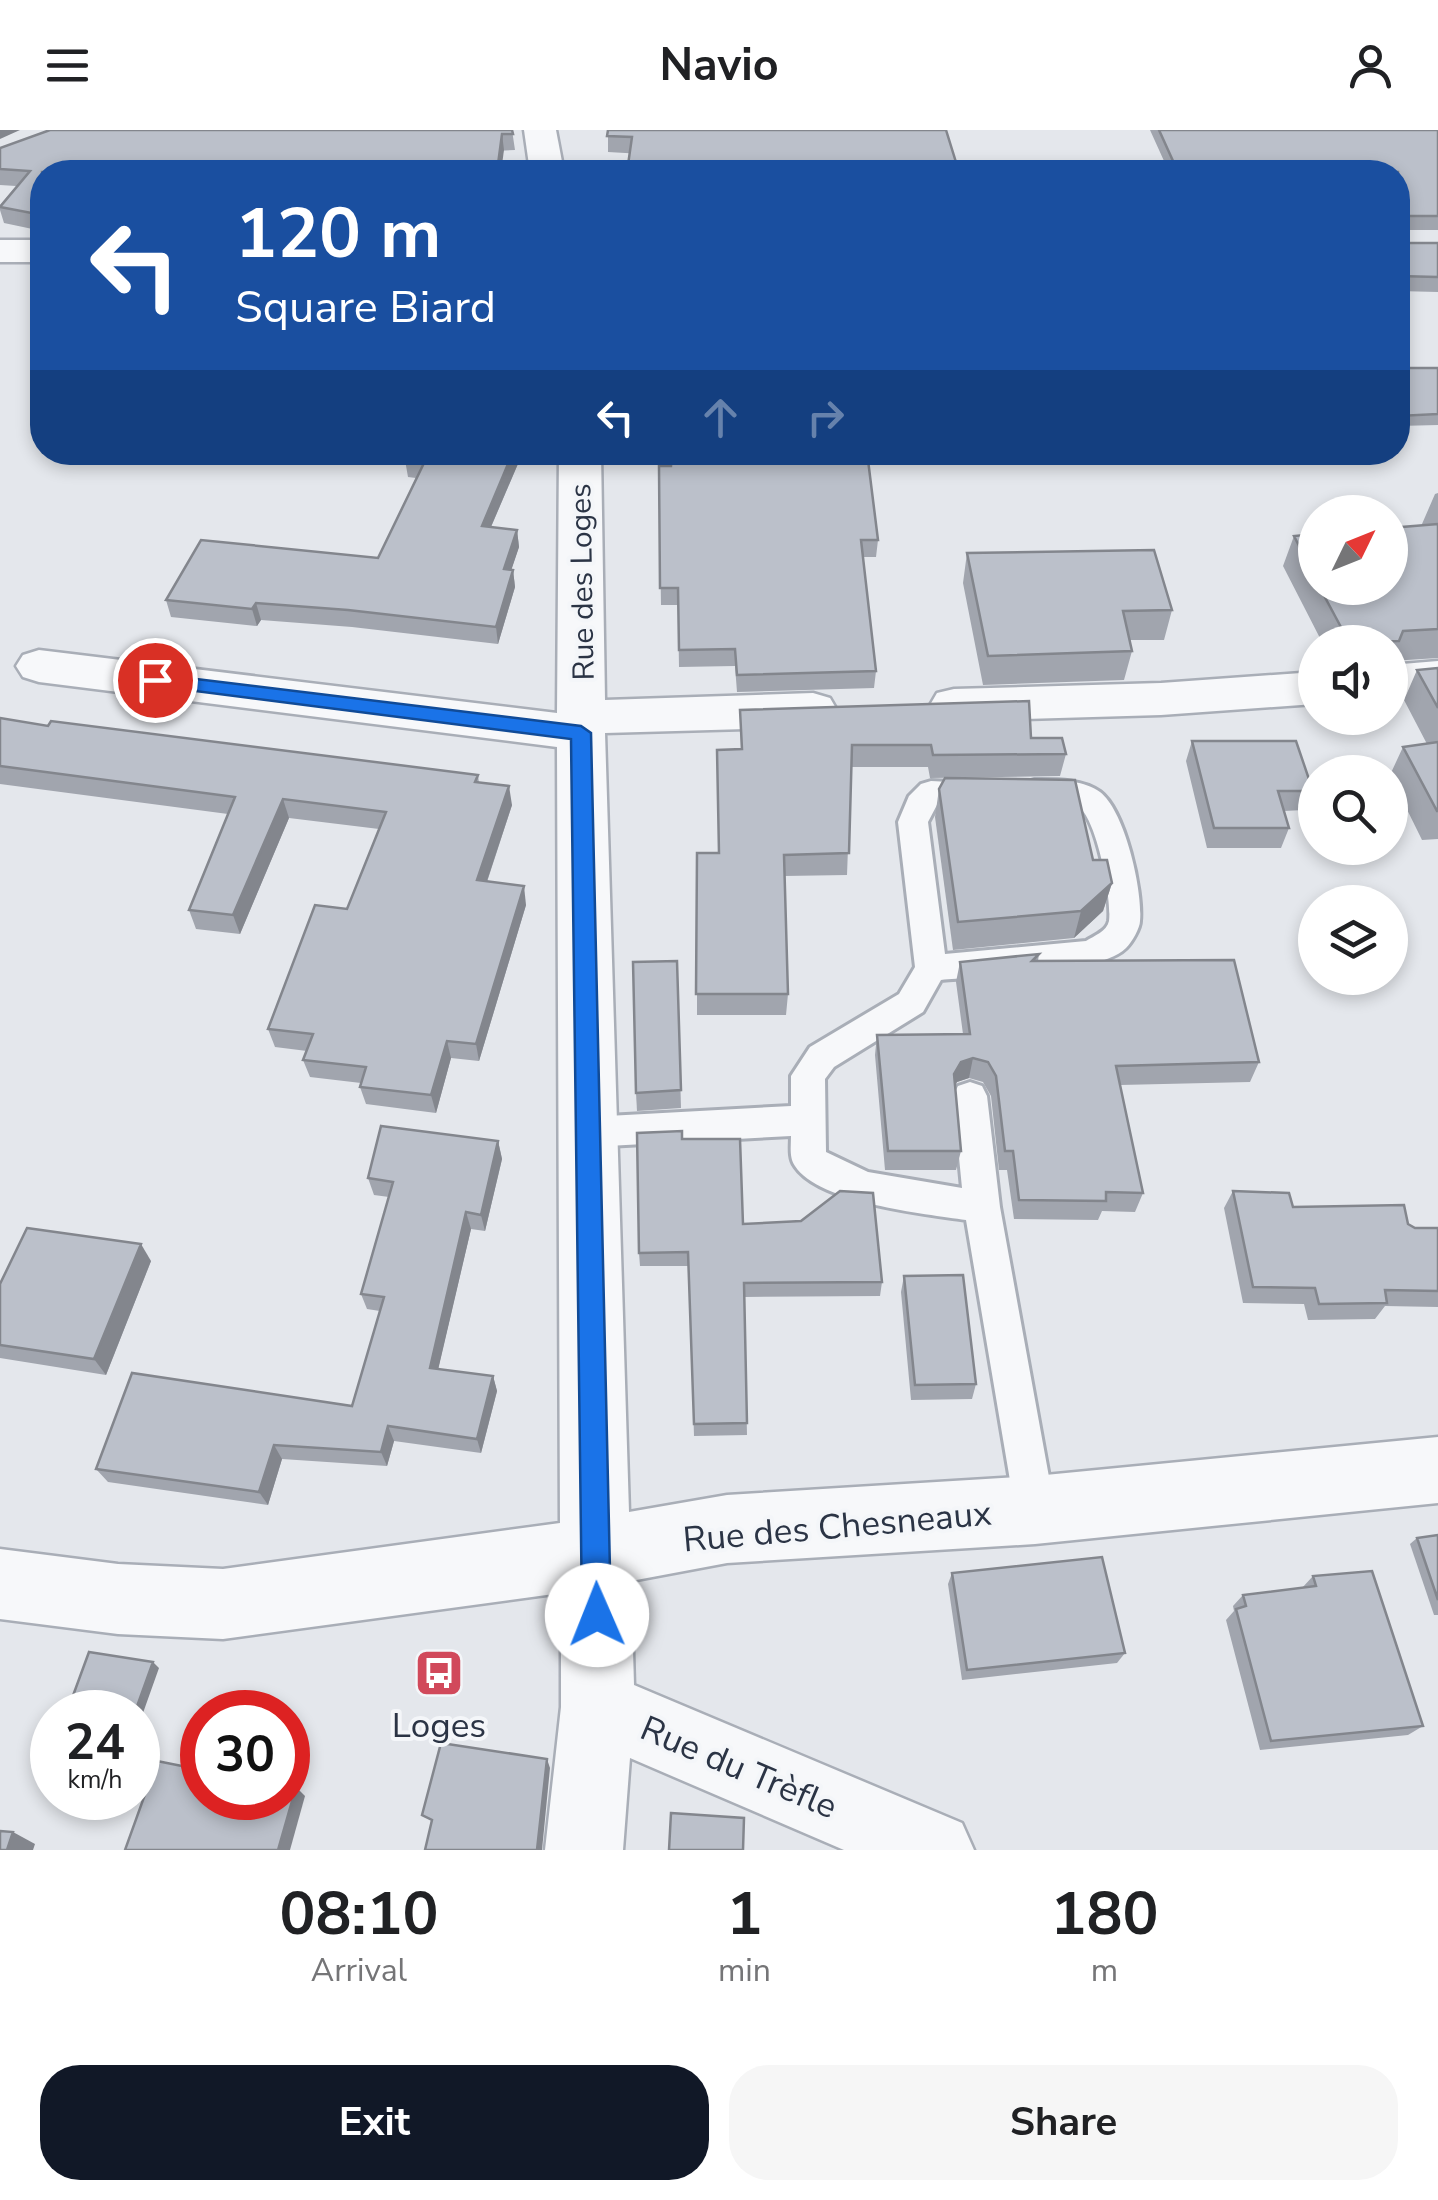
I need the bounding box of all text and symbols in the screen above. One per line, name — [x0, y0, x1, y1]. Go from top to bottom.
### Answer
text: Navio — [659, 35, 779, 96]
icon: menu — [40, 38, 95, 93]
icon: person — [1343, 38, 1398, 93]
text: 120 m — [235, 186, 441, 282]
icon: left — [70, 200, 200, 330]
text: Square Biard — [235, 277, 496, 338]
icon: left — [588, 390, 643, 445]
icon: ahead — [693, 390, 748, 445]
icon: right — [798, 390, 853, 445]
street label: Rue des Loges — [560, 483, 605, 681]
north arrow — [1298, 495, 1408, 605]
map controls — [1298, 495, 1408, 995]
button: sound — [1298, 625, 1408, 735]
pin — [113, 638, 198, 723]
icon: arrive — [128, 653, 183, 708]
button: search — [1298, 755, 1408, 865]
button: layers — [1298, 885, 1408, 995]
street label: Rue des Chesneaux — [681, 1490, 993, 1563]
position arrow — [545, 1563, 649, 1667]
bus stop icon: Loges — [413, 1647, 465, 1699]
speed limit sign: 30 — [180, 1690, 310, 1820]
place label: Loges — [392, 1702, 486, 1749]
street label: Rue du Trèfle — [633, 1705, 844, 1830]
text: 24 — [65, 1708, 125, 1777]
text: km/h — [67, 1763, 123, 1797]
text: 08:10 — [280, 1873, 438, 1955]
text: 1 — [726, 1873, 762, 1955]
text: 180 — [1050, 1873, 1158, 1955]
text: Arrival — [311, 1949, 407, 1992]
text: min — [718, 1949, 771, 1992]
text: m — [1091, 1949, 1118, 1992]
button: Exit — [40, 2065, 709, 2180]
button: Share — [729, 2065, 1398, 2180]

